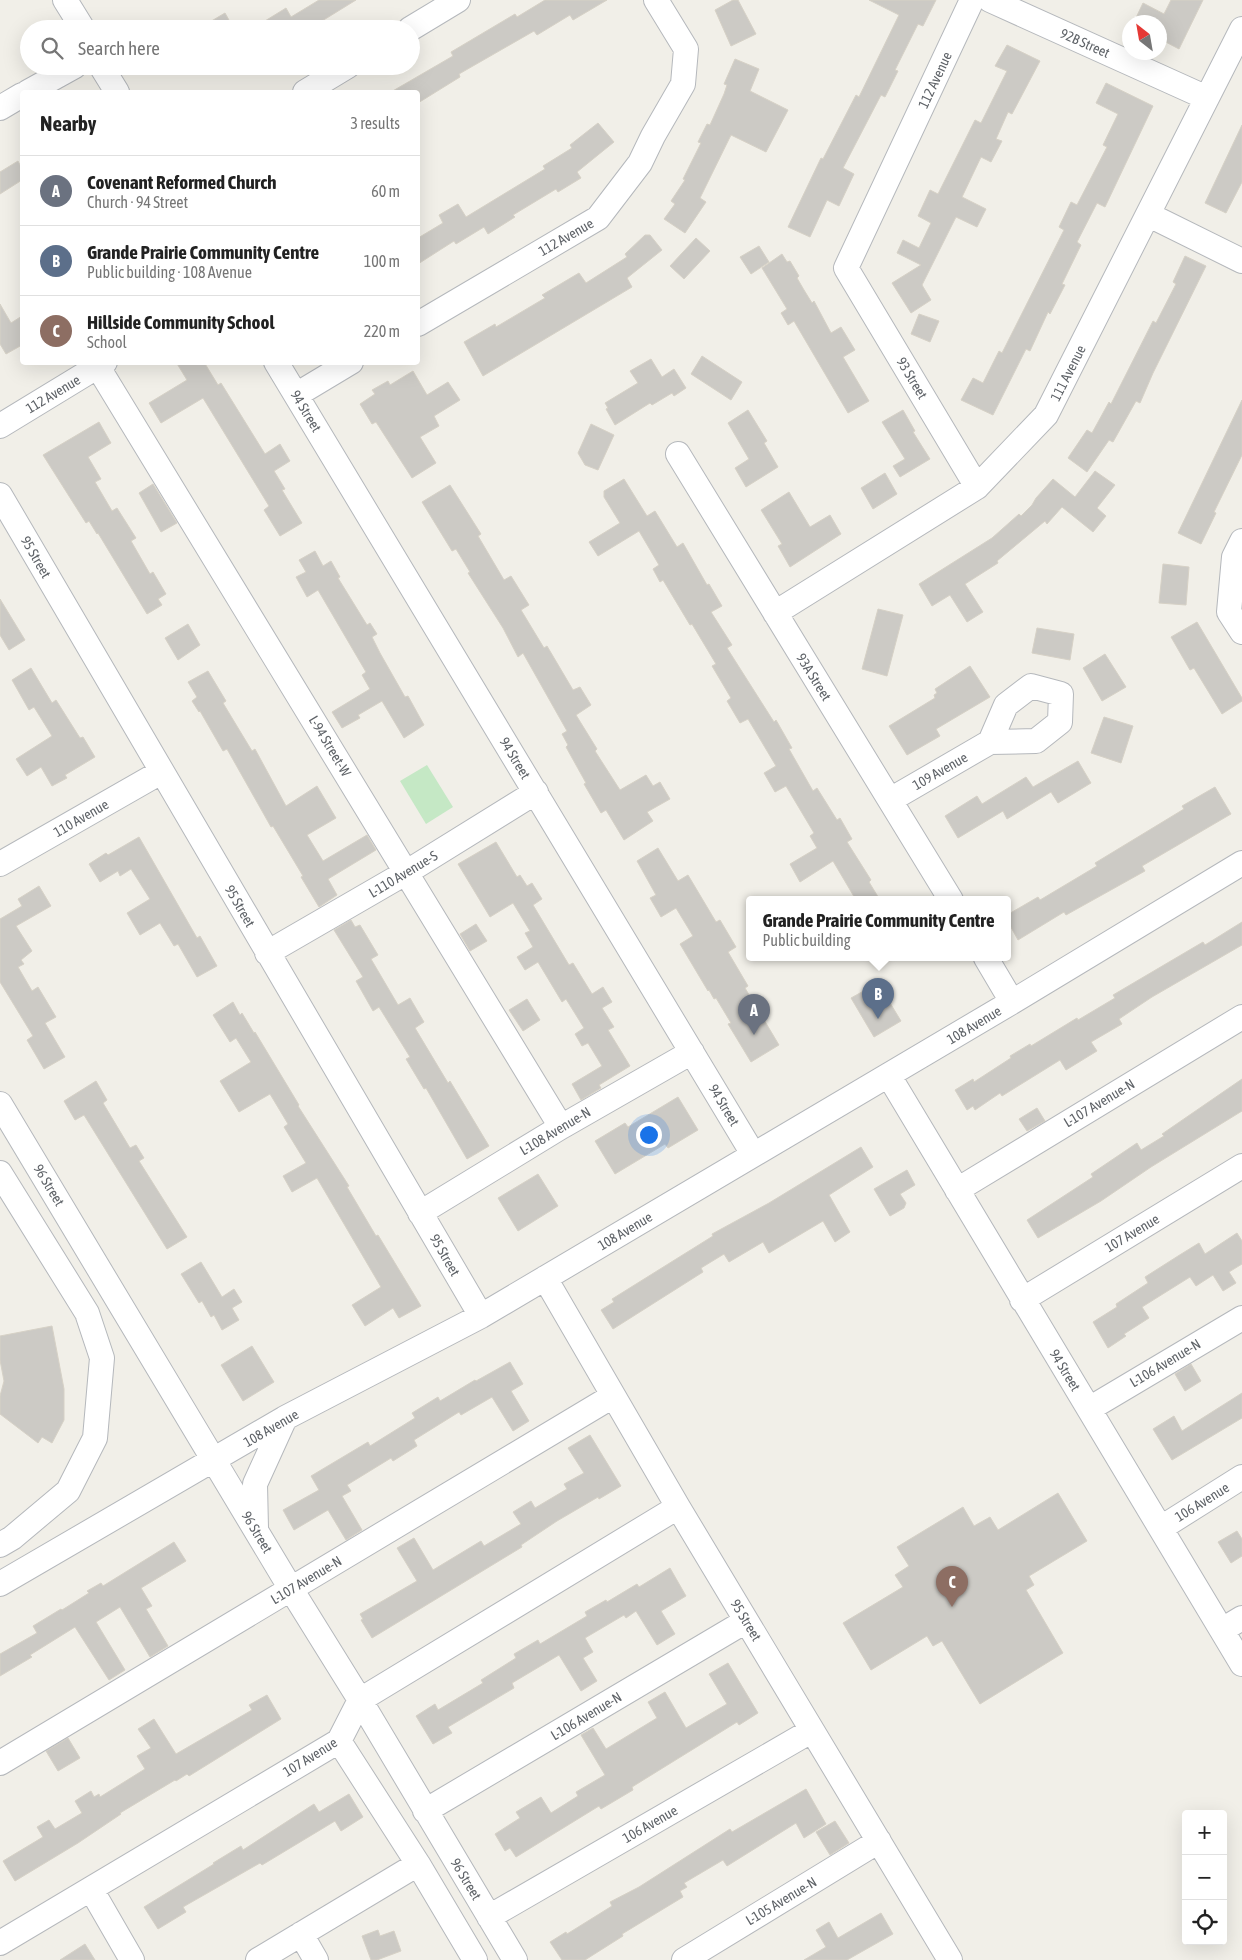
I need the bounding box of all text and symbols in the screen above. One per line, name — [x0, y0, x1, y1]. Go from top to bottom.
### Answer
north arrow — [1122, 15, 1167, 60]
search box — [20, 20, 420, 75]
street label: 92B Street — [1058, 25, 1112, 61]
icon: search — [38, 34, 66, 62]
text: Search here — [78, 37, 160, 59]
street label: 112 Avenue — [915, 49, 955, 111]
text: Nearby — [40, 111, 96, 135]
text: 3 results — [350, 114, 400, 132]
text: Covenant Reformed Church — [87, 171, 276, 193]
text: A — [52, 182, 60, 200]
text: 60 m — [371, 182, 400, 200]
text: Church · 94 Street — [87, 193, 188, 211]
street label: 112 Avenue — [536, 215, 596, 259]
text: Grande Prairie Community Centre — [87, 241, 319, 263]
text: B — [52, 252, 60, 270]
text: 100 m — [364, 252, 400, 270]
text: Public building · 108 Avenue — [87, 263, 252, 281]
text: Hillside Community School — [87, 311, 274, 333]
text: C — [52, 322, 60, 340]
text: 220 m — [364, 322, 400, 340]
text: School — [87, 333, 127, 351]
street label: 111 Avenue — [1047, 342, 1089, 404]
street label: 93 Street — [893, 354, 931, 402]
street label: 112 Avenue — [23, 372, 83, 416]
street label: 94 Street — [287, 387, 325, 435]
street label: 95 Street — [18, 533, 54, 581]
street label: 93A Street — [793, 650, 835, 704]
street label: L-94 Street-W — [306, 713, 355, 780]
street label: 94 Street — [496, 734, 534, 782]
street label: 109 Avenue — [910, 749, 970, 793]
street label: 110 Avenue — [51, 796, 111, 840]
street label: L-110 Avenue-S — [366, 847, 440, 901]
street label: 95 Street — [222, 882, 258, 930]
popup — [746, 896, 1011, 961]
text: Grande Prairie Community Centre — [762, 909, 995, 931]
text: Public building — [762, 931, 851, 949]
pin: B — [862, 978, 894, 1019]
pin: A — [738, 994, 770, 1035]
street label: 108 Avenue — [944, 1003, 1004, 1047]
street label: L-107 Avenue-N — [1061, 1076, 1137, 1130]
street label: 94 Street — [705, 1081, 743, 1129]
street label: L-108 Avenue-N — [517, 1104, 593, 1158]
your location — [636, 1122, 662, 1148]
street label: 96 Street — [30, 1161, 68, 1209]
street label: 108 Avenue — [595, 1209, 655, 1253]
street label: 107 Avenue — [1102, 1211, 1162, 1255]
street label: 95 Street — [427, 1231, 463, 1279]
street label: L-106 Avenue-N — [1127, 1336, 1203, 1390]
street label: 94 Street — [1046, 1346, 1084, 1394]
street label: 108 Avenue — [241, 1406, 301, 1450]
street label: 106 Avenue — [1172, 1479, 1232, 1525]
street label: 96 Street — [238, 1508, 276, 1556]
street label: L-107 Avenue-N — [268, 1553, 344, 1607]
pin: C — [936, 1566, 968, 1607]
street label: 95 Street — [727, 1596, 765, 1644]
street label: L-106 Avenue-N — [548, 1689, 624, 1743]
street label: 107 Avenue — [280, 1734, 340, 1780]
street label: 106 Avenue — [620, 1802, 680, 1846]
map controls — [1182, 1810, 1227, 1945]
button: + — [1182, 1810, 1227, 1855]
street label: 96 Street — [447, 1855, 485, 1903]
button: − — [1182, 1855, 1227, 1900]
street label: L-105 Avenue-N — [743, 1874, 819, 1928]
button: locate — [1182, 1900, 1227, 1945]

